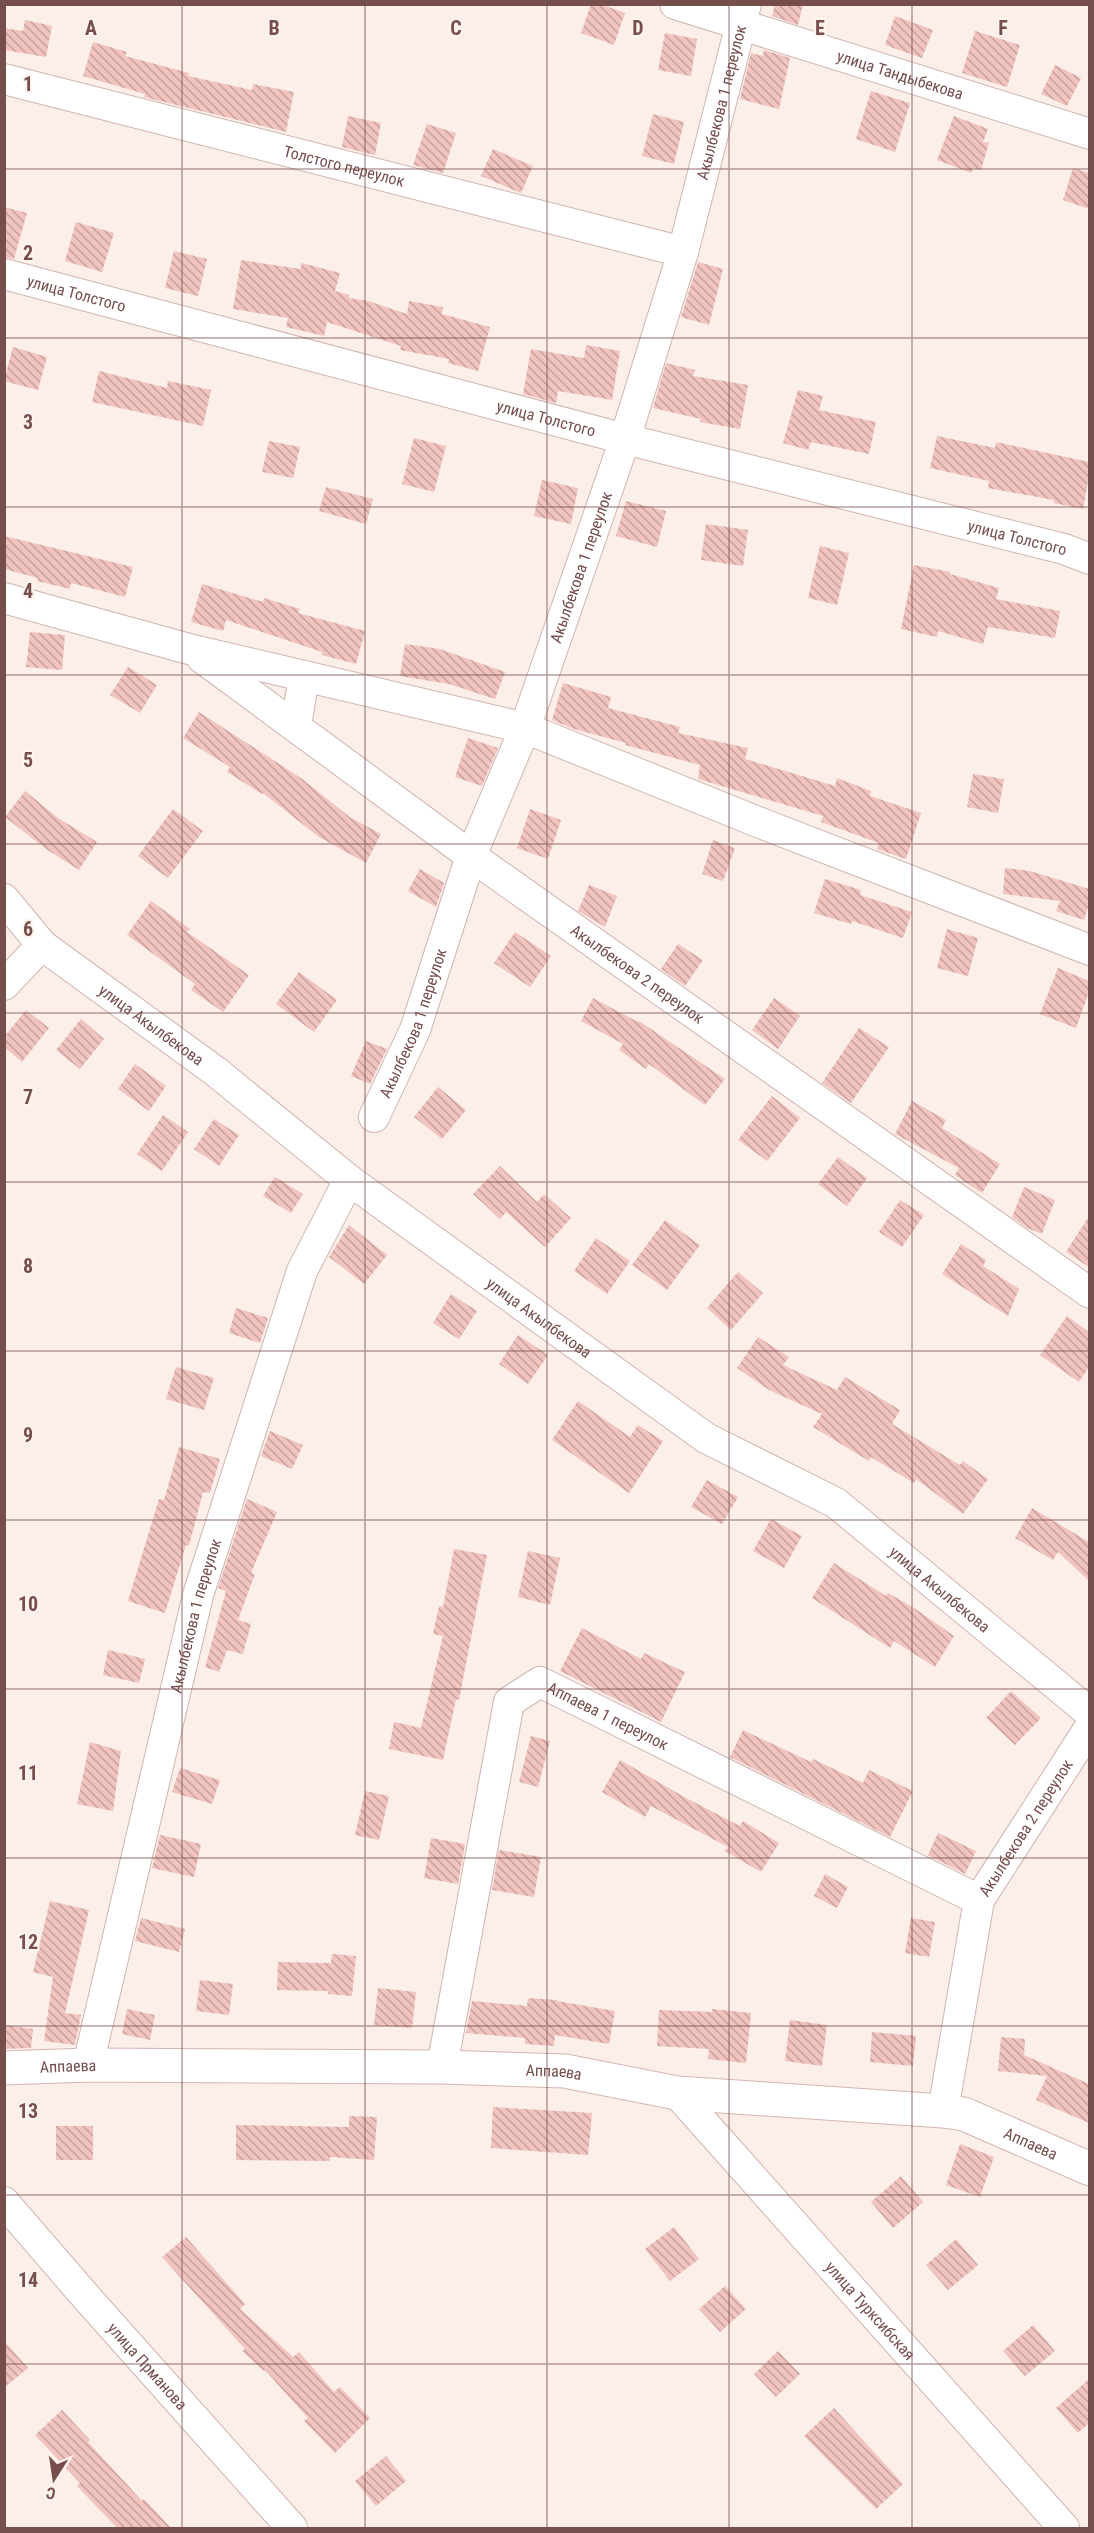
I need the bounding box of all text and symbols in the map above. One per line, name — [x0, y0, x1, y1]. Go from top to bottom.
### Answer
text: A — [85, 16, 97, 40]
text: B — [268, 16, 280, 40]
text: C — [450, 16, 462, 40]
text: D — [632, 16, 644, 40]
text: E — [815, 16, 825, 40]
text: F — [998, 16, 1008, 40]
street label: Акылбекова 1 переулок — [693, 23, 750, 182]
street label: улица Тандыбекова — [835, 46, 966, 104]
text: 1 — [23, 72, 33, 96]
street label: Толстого переулок — [281, 142, 407, 191]
text: 2 — [23, 241, 33, 265]
street label: улица Толстого — [25, 272, 128, 316]
street label: улица Толстого — [495, 396, 598, 441]
text: 3 — [23, 410, 33, 434]
street label: Акылбекова 1 переулок — [546, 489, 616, 646]
street label: улица Толстого — [966, 516, 1069, 559]
text: 4 — [23, 579, 33, 603]
text: 5 — [23, 748, 33, 772]
text: 6 — [23, 917, 33, 941]
street label: Акылбекова 2 переулок — [567, 920, 708, 1028]
street label: Акылбекова 1 переулок — [375, 946, 451, 1101]
street label: улица Акылбекова — [95, 981, 207, 1070]
text: 7 — [23, 1085, 33, 1109]
text: 8 — [23, 1254, 33, 1278]
street label: улица Акылбекова — [483, 1274, 595, 1362]
text: 9 — [23, 1423, 33, 1447]
street label: Акылбекова 1 переулок — [166, 1536, 226, 1695]
street label: улица Акылбекова — [885, 1542, 994, 1636]
text: 10 — [18, 1592, 38, 1616]
street label: Аппаева 1 переулок — [544, 1678, 672, 1754]
street label: Акылбекова 2 переулок — [975, 1756, 1077, 1900]
text: 11 — [18, 1761, 38, 1785]
text: 12 — [18, 1930, 38, 1954]
street label: Аппаева — [39, 2056, 96, 2077]
street label: Аппаева — [525, 2061, 584, 2084]
text: 13 — [18, 2099, 38, 2123]
street label: Аппаева — [1001, 2124, 1060, 2164]
street label: улица Турксибская — [821, 2257, 919, 2364]
text: 14 — [18, 2268, 38, 2292]
street label: улица Прманова — [103, 2319, 191, 2414]
north arrow — [24, 2449, 84, 2509]
text: С — [45, 2483, 57, 2503]

